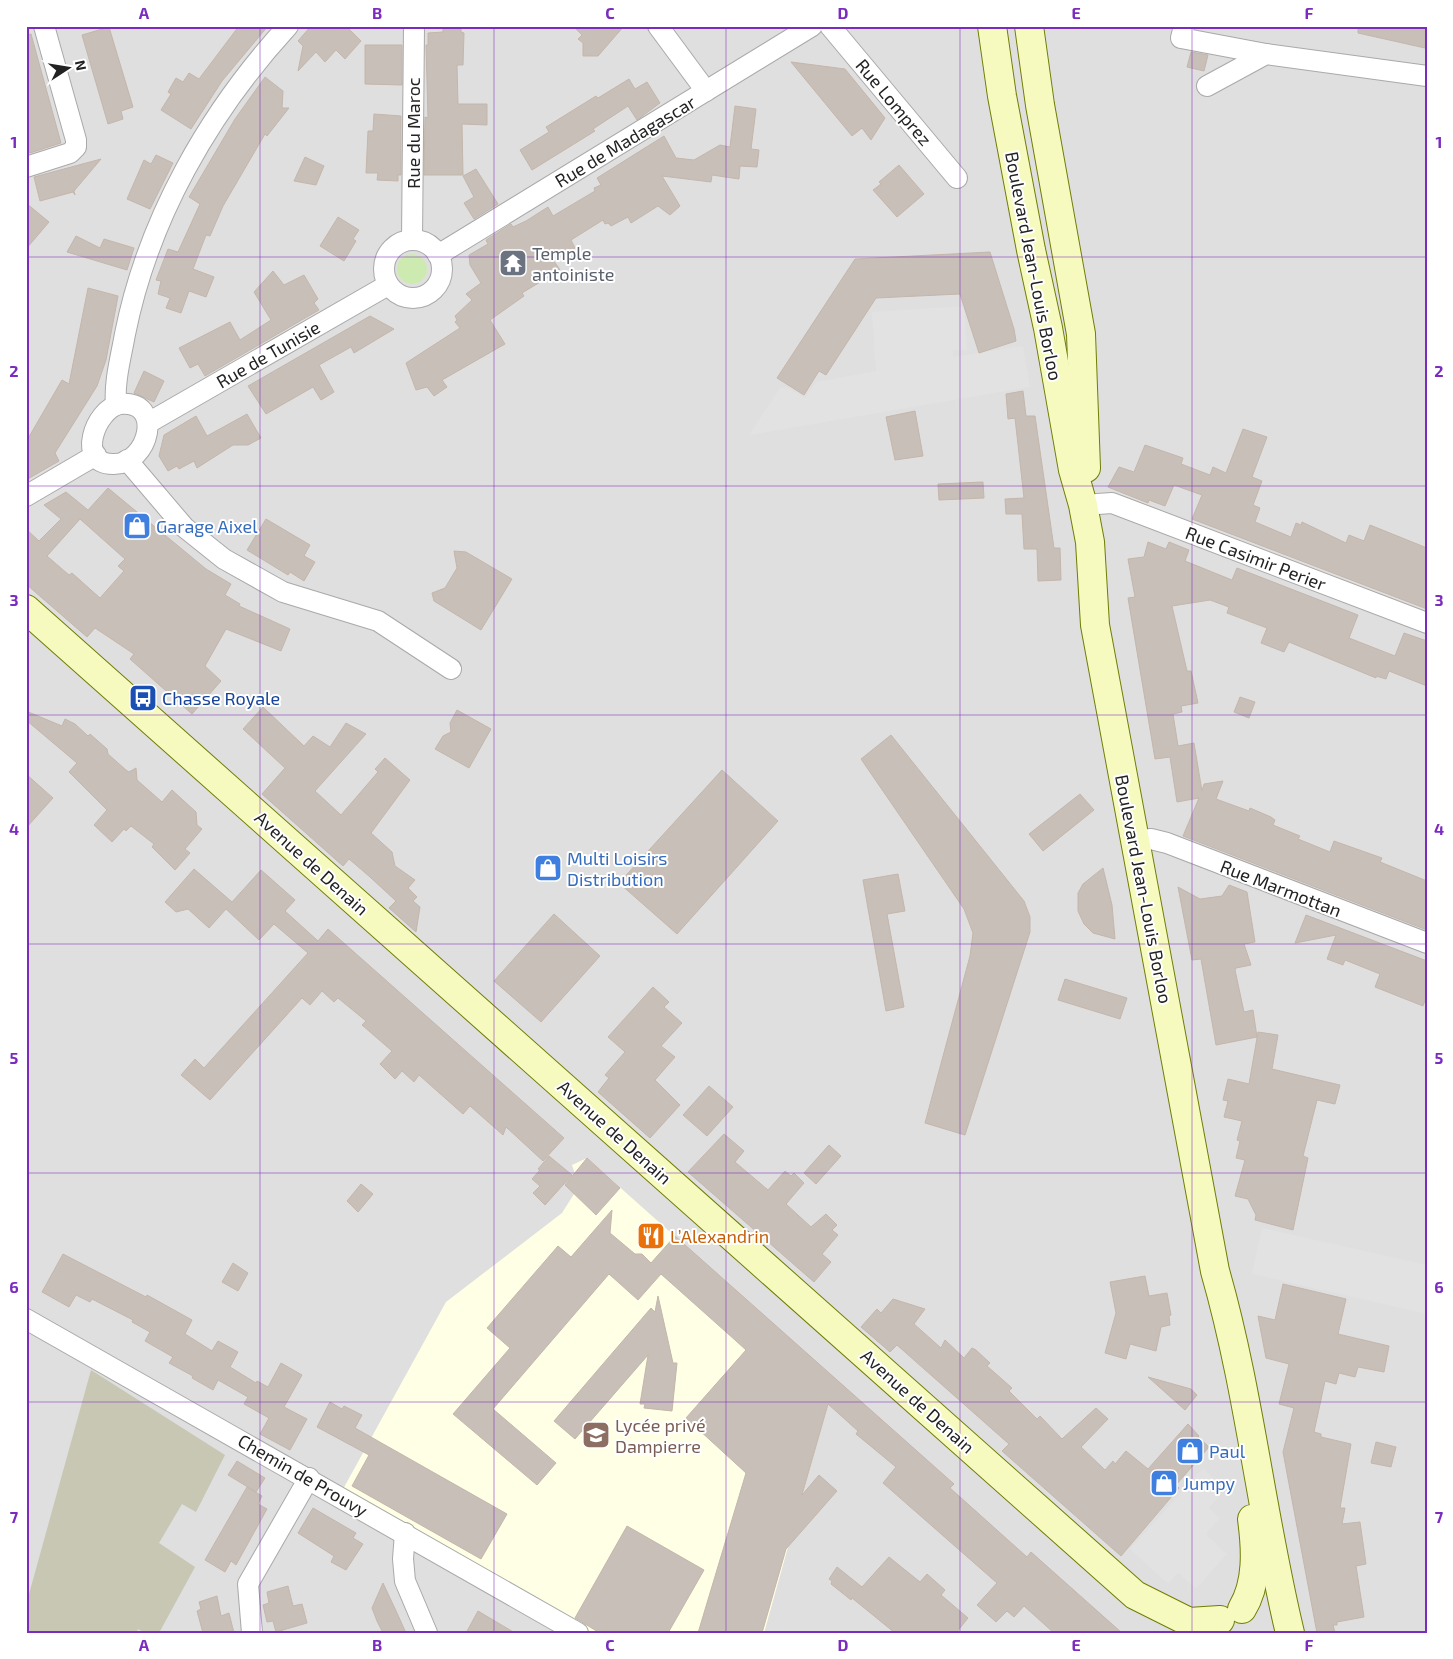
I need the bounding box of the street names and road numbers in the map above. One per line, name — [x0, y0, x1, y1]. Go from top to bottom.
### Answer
street label: Rue Lomprez — [851, 54, 937, 150]
street label: Rue du Maroc — [402, 77, 424, 189]
street label: Rue de Madagascar — [551, 90, 699, 192]
street label: Boulevard Jean-Louis Borloo — [1001, 150, 1067, 382]
street label: Rue de Tunisie — [212, 315, 324, 393]
street label: Rue Casimir Perier — [1183, 521, 1329, 595]
street label: Boulevard Jean-Louis Borloo — [1111, 773, 1177, 1005]
street label: Avenue de Denain — [251, 806, 373, 920]
street label: Rue Marmottan — [1217, 855, 1345, 921]
street label: Avenue de Denain — [554, 1075, 676, 1189]
street label: Avenue de Denain — [857, 1344, 979, 1458]
street label: Chemin de Prouvy — [234, 1429, 372, 1521]

